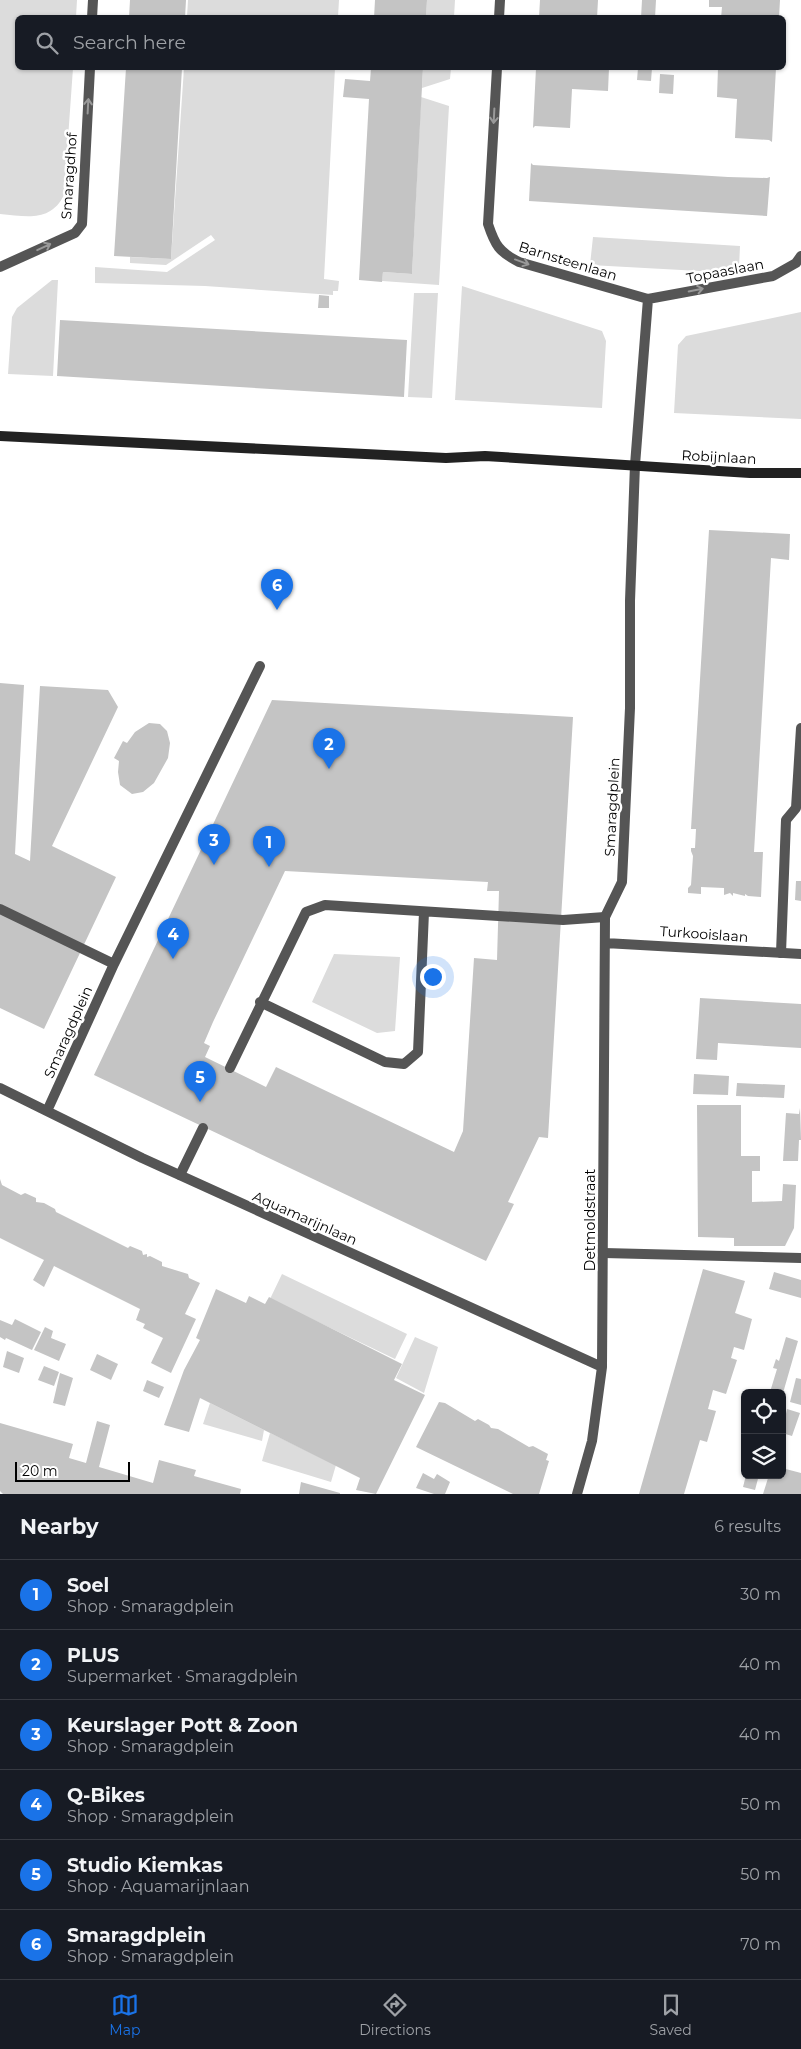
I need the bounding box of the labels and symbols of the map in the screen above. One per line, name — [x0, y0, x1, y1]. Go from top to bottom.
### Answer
one-way arrow — [83, 99, 92, 115]
one-way arrow — [489, 108, 498, 124]
street label: Smaragdhof — [57, 131, 81, 220]
street label: Barnsteenlaan — [517, 237, 619, 285]
one-way arrow — [36, 242, 51, 251]
street label: Topaaslaan — [685, 255, 765, 287]
one-way arrow — [513, 258, 529, 267]
one-way arrow — [687, 285, 703, 295]
street label: Robijnlaan — [681, 446, 757, 468]
pin: 6 — [261, 569, 293, 610]
pin: 2 — [313, 728, 345, 769]
street label: Smaragdplein — [600, 757, 624, 857]
pin: 3 — [198, 824, 230, 865]
pin: 1 — [253, 826, 285, 867]
pin: 4 — [157, 918, 189, 959]
street label: Turkooislaan — [659, 922, 749, 946]
your location — [420, 964, 446, 990]
street label: Smaragdplein — [40, 983, 96, 1081]
pin: 5 — [184, 1061, 216, 1102]
street label: Detmoldstraat — [581, 1169, 599, 1271]
street label: Aquamarijnlaan — [250, 1187, 360, 1249]
scale bar — [15, 1459, 130, 1482]

